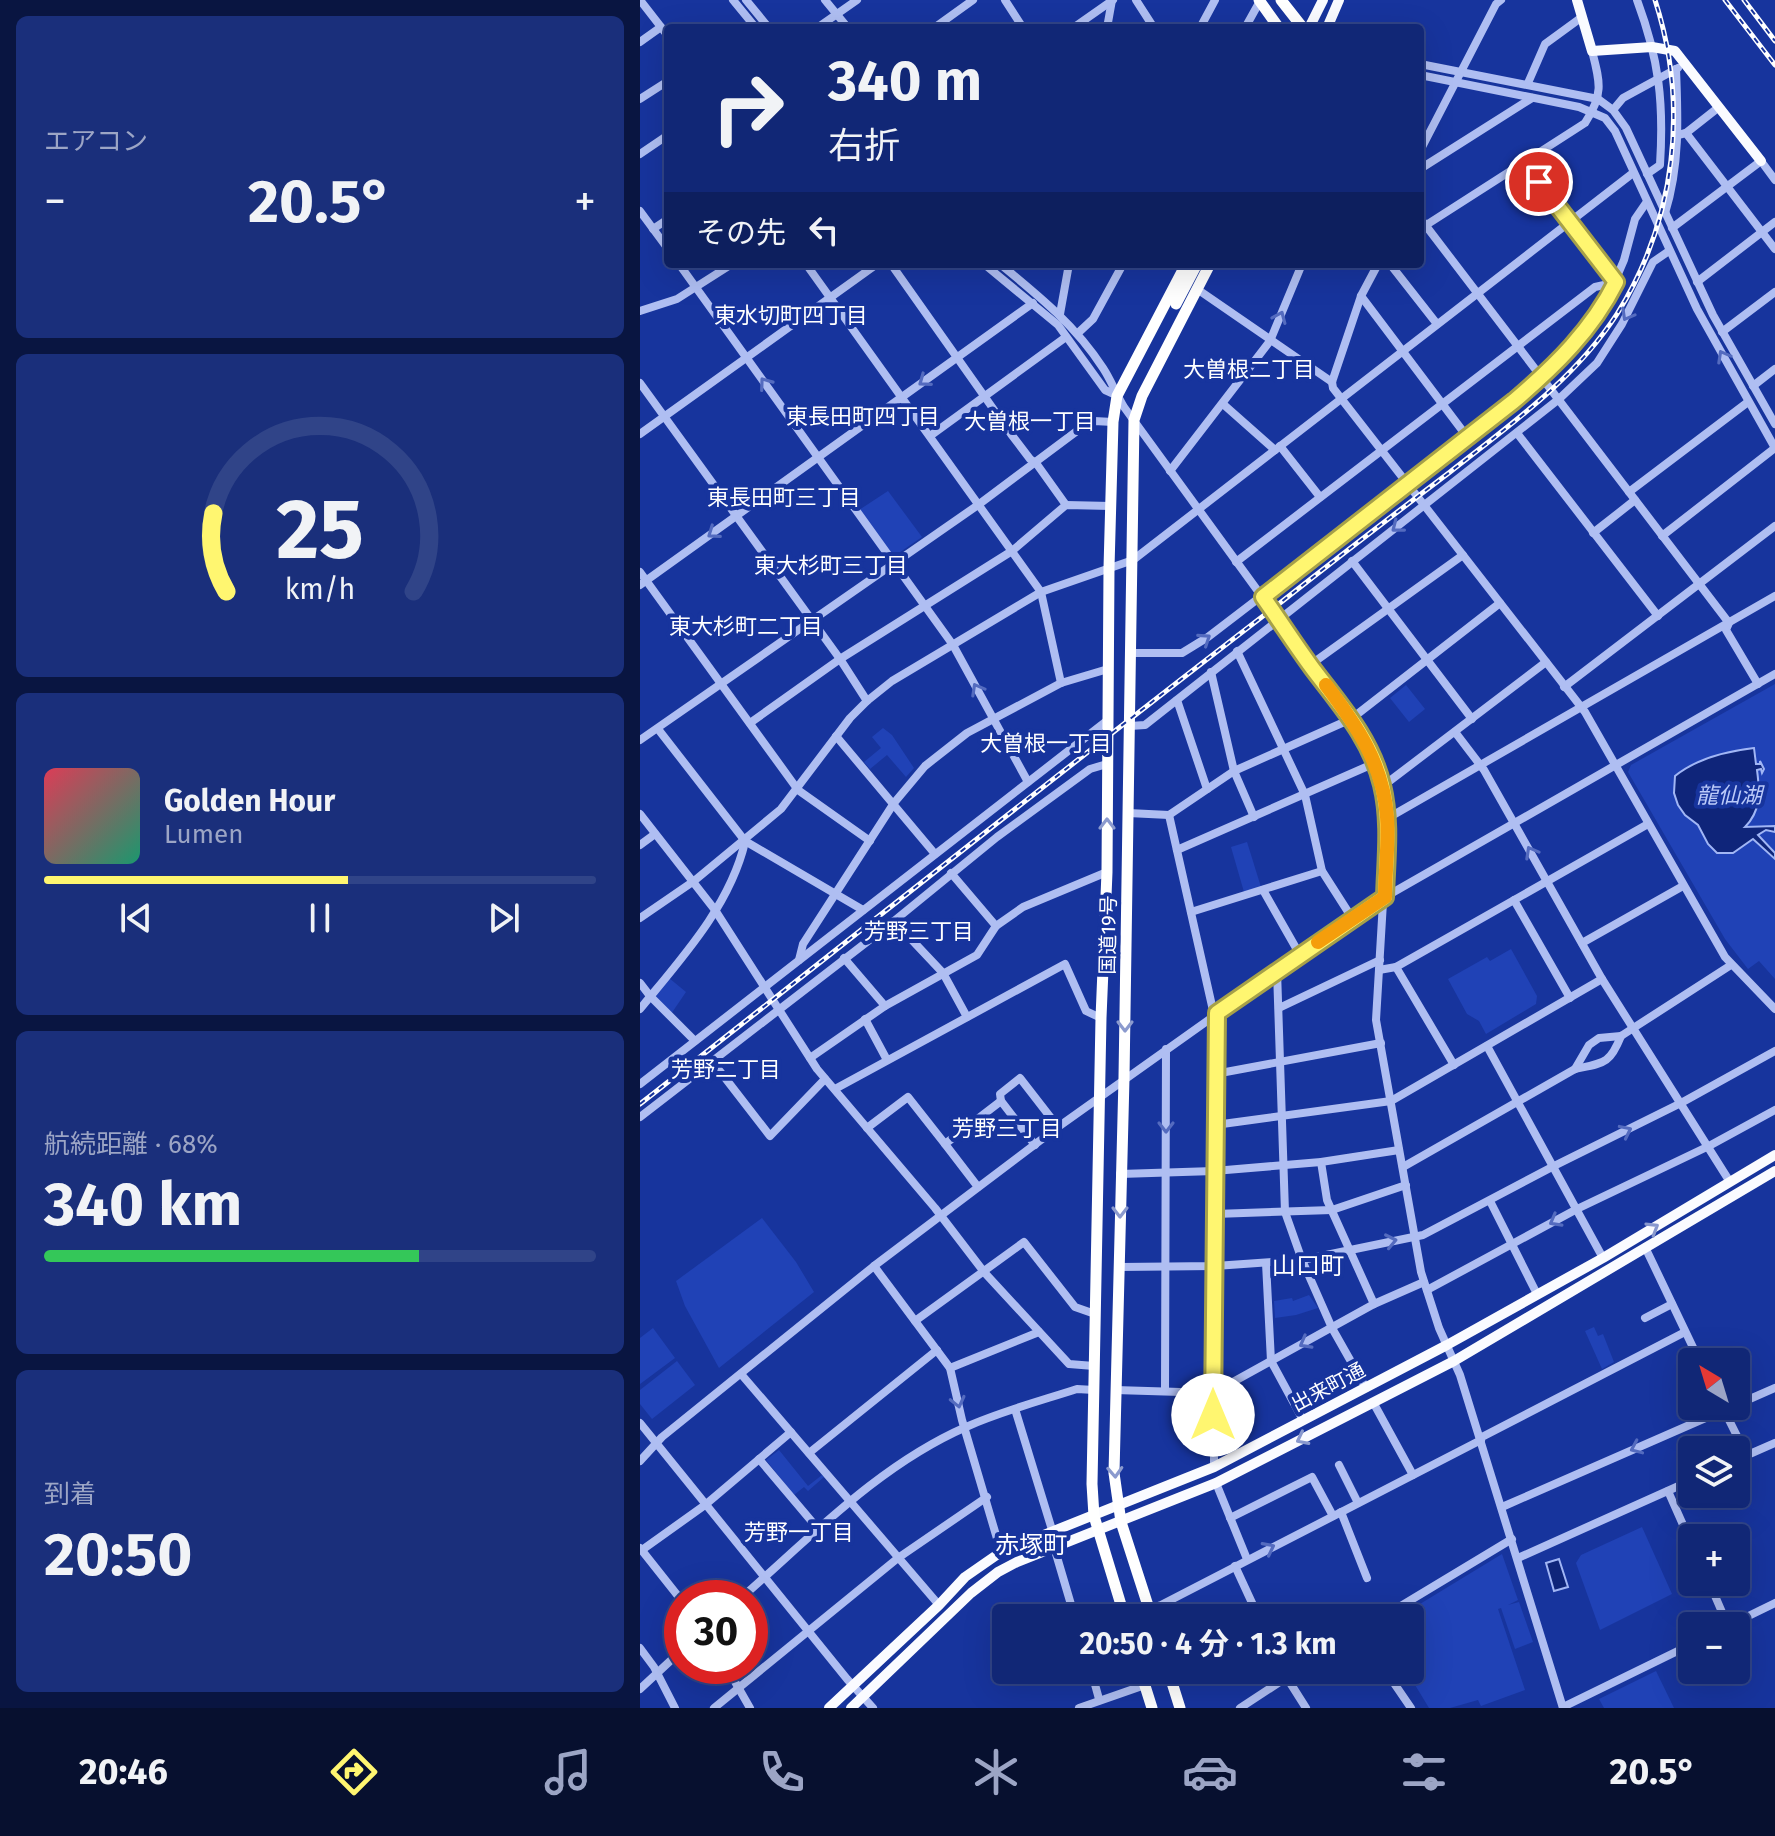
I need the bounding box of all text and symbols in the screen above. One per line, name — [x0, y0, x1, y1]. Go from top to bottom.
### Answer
text: 340 m — [828, 48, 982, 115]
icon: right — [696, 56, 800, 160]
text: 右折 — [828, 124, 900, 168]
text: エアコン — [44, 126, 148, 157]
pin — [1505, 148, 1573, 216]
icon: arrive — [1517, 160, 1561, 204]
text: 20.5° — [248, 166, 392, 238]
text: − — [44, 175, 66, 228]
text: + — [574, 175, 596, 228]
icon: left — [802, 208, 846, 252]
text: その先 — [696, 215, 786, 251]
district label: 東水切町四丁目 — [714, 302, 868, 329]
one-way arrow — [1622, 306, 1637, 321]
one-way arrow — [1270, 311, 1286, 325]
one-way arrow — [1717, 350, 1733, 365]
district label: 大曽根二丁目 — [1183, 356, 1315, 383]
one-way arrow — [919, 372, 933, 386]
one-way arrow — [760, 377, 775, 392]
district label: 東長田町四丁目 — [786, 403, 940, 430]
district label: 大曽根一丁目 — [964, 408, 1096, 435]
text: 25 — [276, 479, 364, 579]
district label: 東長田町三丁目 — [707, 484, 861, 511]
one-way arrow — [1391, 517, 1406, 531]
one-way arrow — [708, 523, 722, 538]
district label: 東大杉町三丁目 — [754, 552, 908, 579]
text: km/h — [285, 572, 355, 607]
district label: 東大杉町二丁目 — [669, 613, 823, 640]
one-way arrow — [1196, 634, 1210, 649]
one-way arrow — [971, 682, 986, 697]
district label: 大曽根一丁目 — [980, 730, 1112, 757]
water label: 龍仙湖 — [1696, 782, 1765, 809]
text: Golden Hour — [164, 783, 335, 819]
one-way arrow — [1098, 817, 1116, 830]
text: Lumen — [164, 819, 243, 850]
one-way arrow — [1525, 845, 1540, 860]
street label: 国道19号 — [1095, 895, 1121, 975]
icon: previous — [114, 896, 158, 940]
icon: pause — [298, 896, 342, 940]
icon: next — [482, 896, 526, 940]
district label: 芳野三丁目 — [864, 918, 974, 945]
one-way arrow — [1116, 1020, 1134, 1033]
district label: 芳野二丁目 — [671, 1056, 781, 1083]
district label: 芳野三丁目 — [952, 1115, 1062, 1142]
one-way arrow — [1157, 1121, 1175, 1134]
one-way arrow — [1617, 1125, 1632, 1141]
text: 航続距離 · 68% — [44, 1129, 218, 1160]
text: 340 km — [44, 1169, 242, 1241]
one-way arrow — [1111, 1206, 1129, 1219]
one-way arrow — [1550, 1211, 1564, 1227]
one-way arrow — [1644, 1222, 1659, 1237]
one-way arrow — [1384, 1233, 1398, 1250]
district label: 山口町 — [1272, 1252, 1344, 1280]
one-way arrow — [1299, 1333, 1313, 1348]
north arrow — [1678, 1348, 1750, 1420]
map controls — [1678, 1348, 1750, 1684]
street label: 出来町通 — [1287, 1358, 1369, 1416]
position arrow — [1171, 1373, 1255, 1457]
one-way arrow — [949, 1395, 966, 1408]
one-way arrow — [1296, 1429, 1311, 1444]
button: layers — [1678, 1436, 1750, 1508]
one-way arrow — [1630, 1439, 1645, 1455]
one-way arrow — [1106, 1466, 1123, 1479]
text: 到着 — [44, 1479, 96, 1510]
text: 20:50 — [44, 1519, 192, 1591]
district label: 芳野一丁目 — [744, 1519, 854, 1546]
button: + — [1678, 1524, 1750, 1596]
district label: 赤塚町 — [995, 1531, 1067, 1559]
one-way arrow — [1260, 1543, 1275, 1558]
speed limit sign: 30 — [664, 1580, 768, 1684]
button: − — [1678, 1612, 1750, 1684]
text: 20:50 · 4 分 · 1.3 km — [1079, 1626, 1337, 1662]
icon: directions — [326, 1744, 382, 1800]
icon: music — [540, 1744, 596, 1800]
icon: phone — [754, 1744, 810, 1800]
icon: climate — [968, 1744, 1024, 1800]
icon: car — [1182, 1744, 1238, 1800]
icon: filters — [1396, 1744, 1452, 1800]
text: 20:46 — [79, 1750, 168, 1794]
text: 20.5° — [1610, 1750, 1696, 1794]

